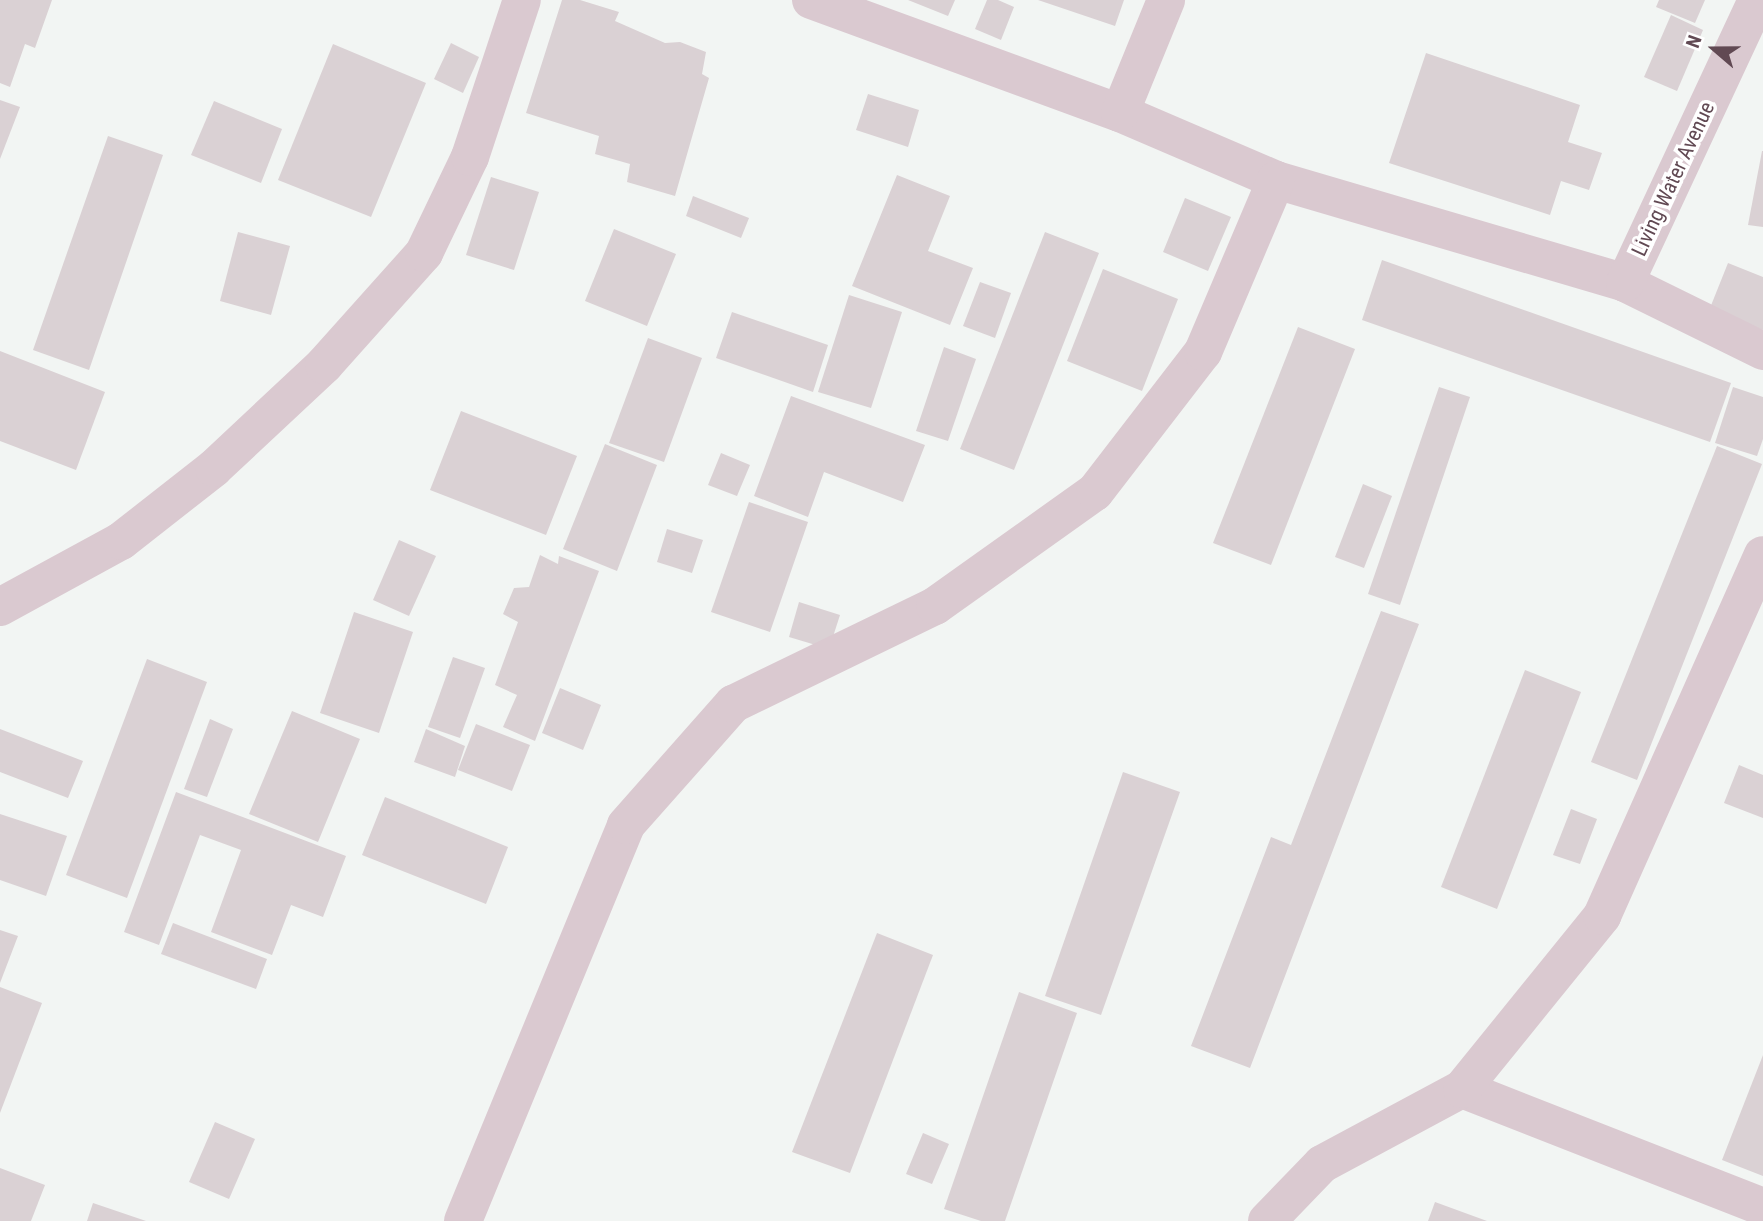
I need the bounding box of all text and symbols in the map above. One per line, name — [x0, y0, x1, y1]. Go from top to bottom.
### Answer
north arrow — [1679, 14, 1749, 84]
text: N — [1681, 32, 1707, 51]
street label: Living Water Avenue — [1626, 98, 1720, 260]

